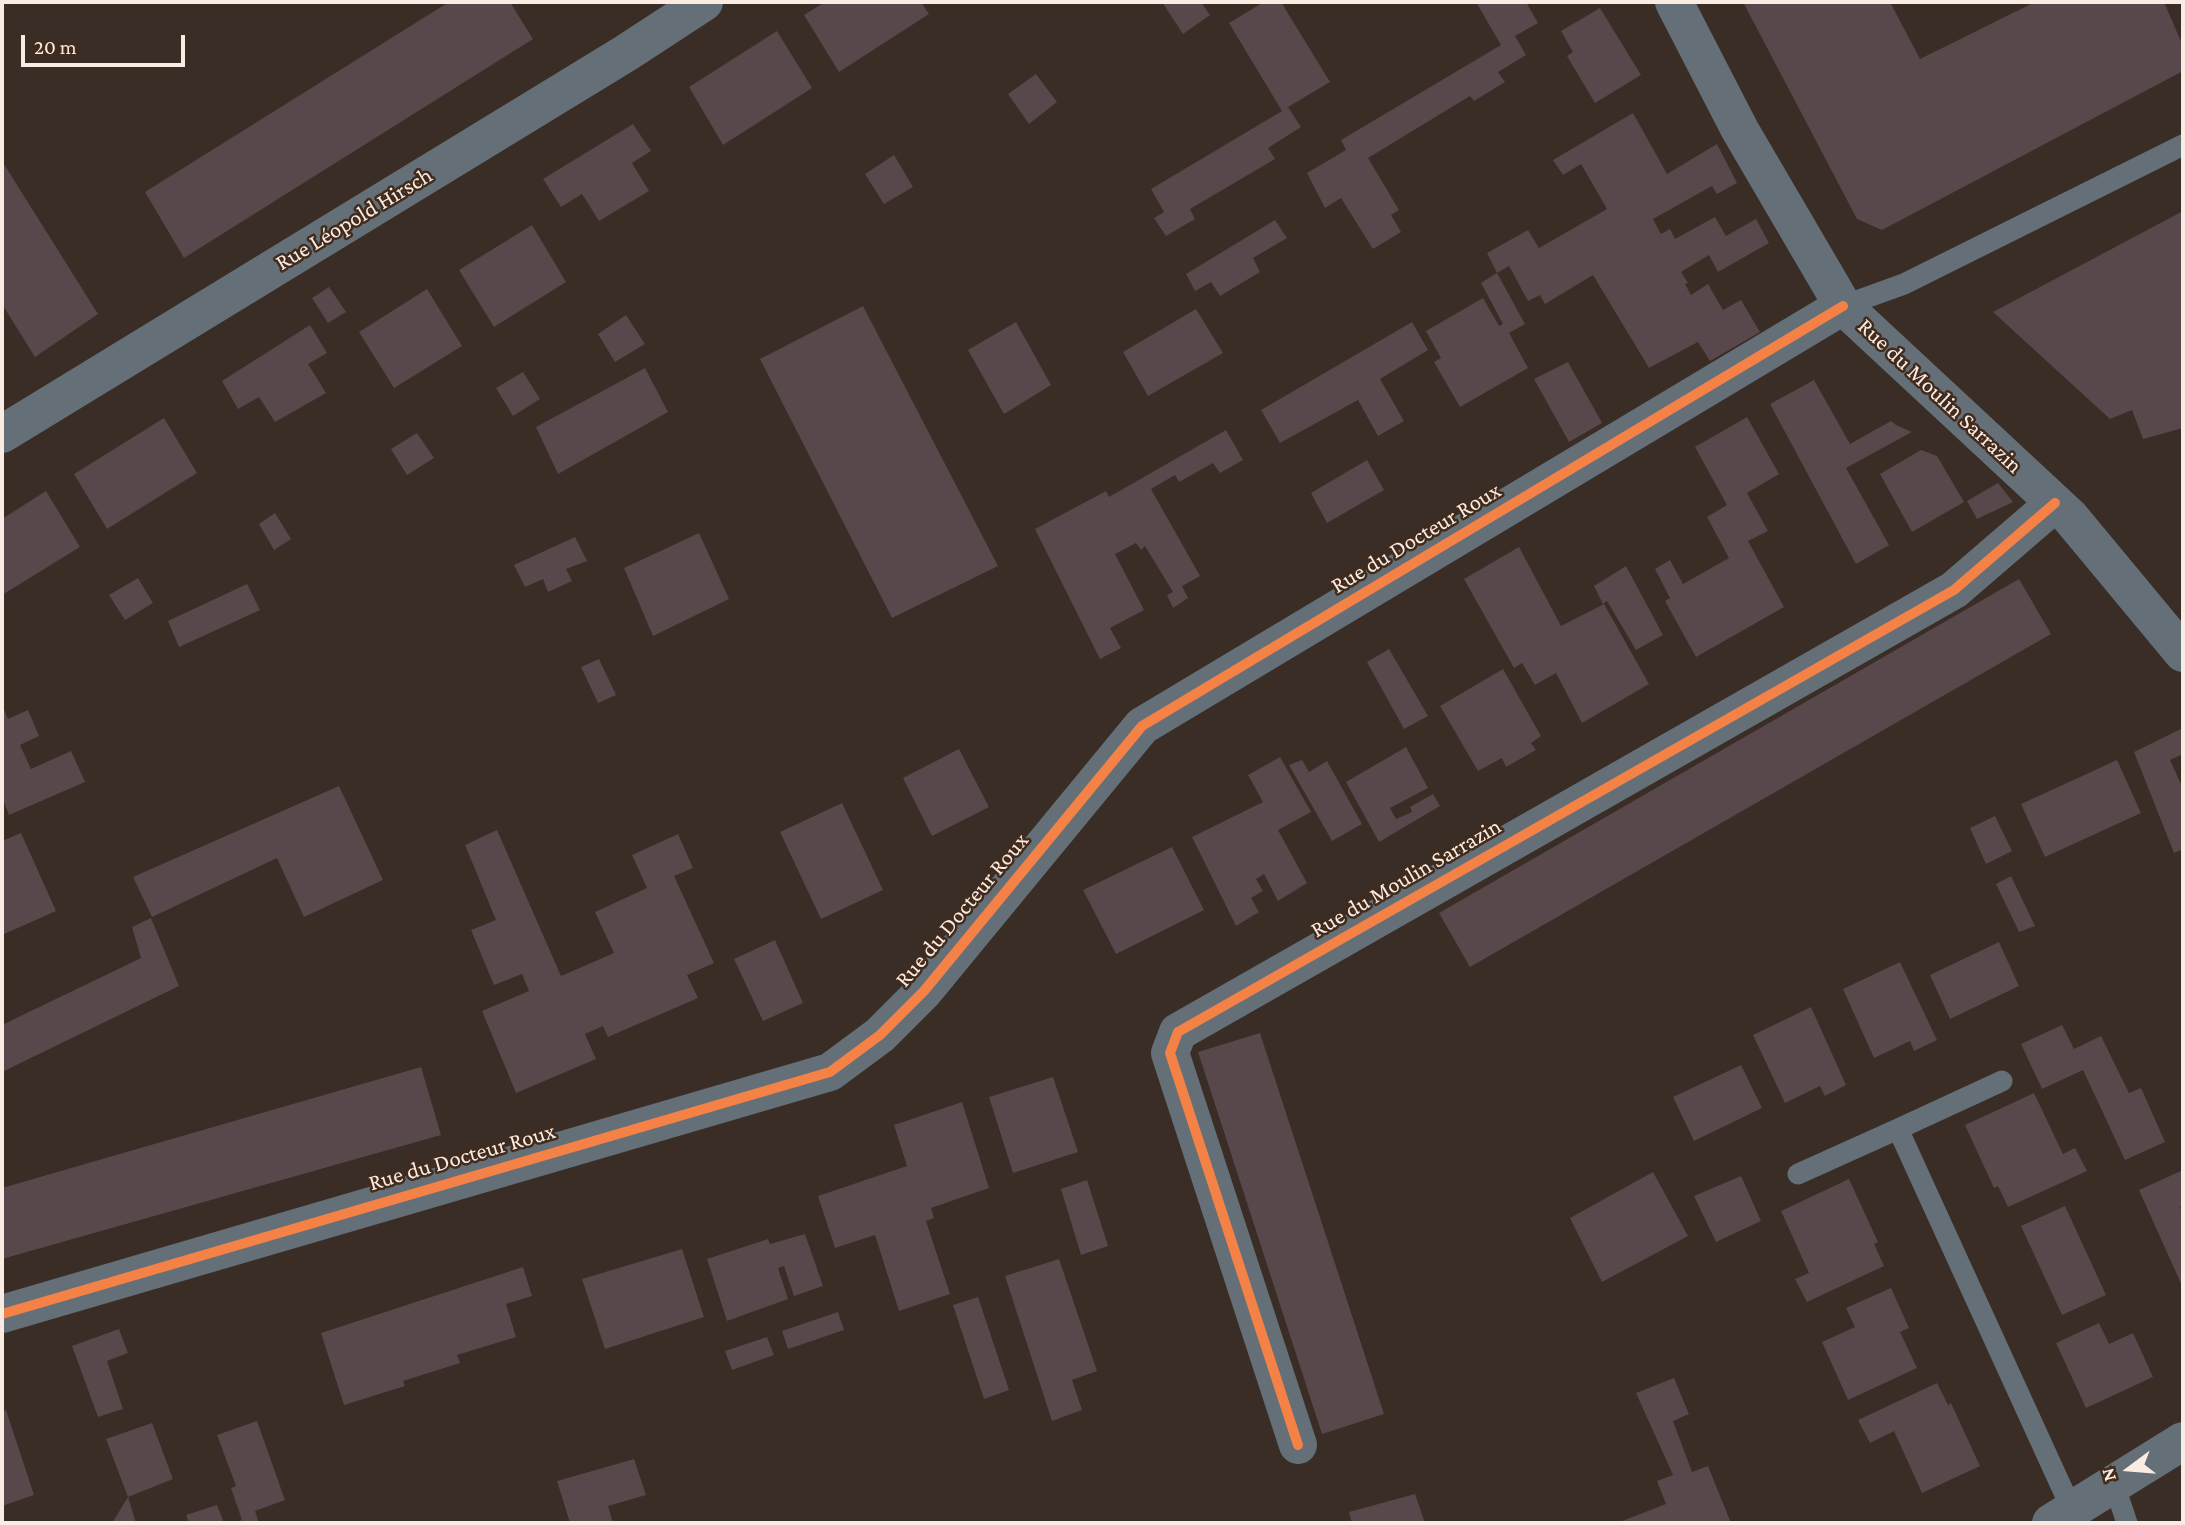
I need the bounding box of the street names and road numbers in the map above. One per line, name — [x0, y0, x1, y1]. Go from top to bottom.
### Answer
street label: Rue Léopold Hirsch — [271, 161, 437, 277]
street label: Rue du Moulin Sarrazin — [1852, 313, 2028, 479]
street label: Rue du Docteur Roux — [1326, 476, 1506, 600]
street label: Rue du Moulin Sarrazin — [1306, 812, 1506, 944]
street label: Rue du Docteur Roux — [889, 827, 1035, 993]
street label: Rue du Docteur Roux — [365, 1117, 559, 1197]

